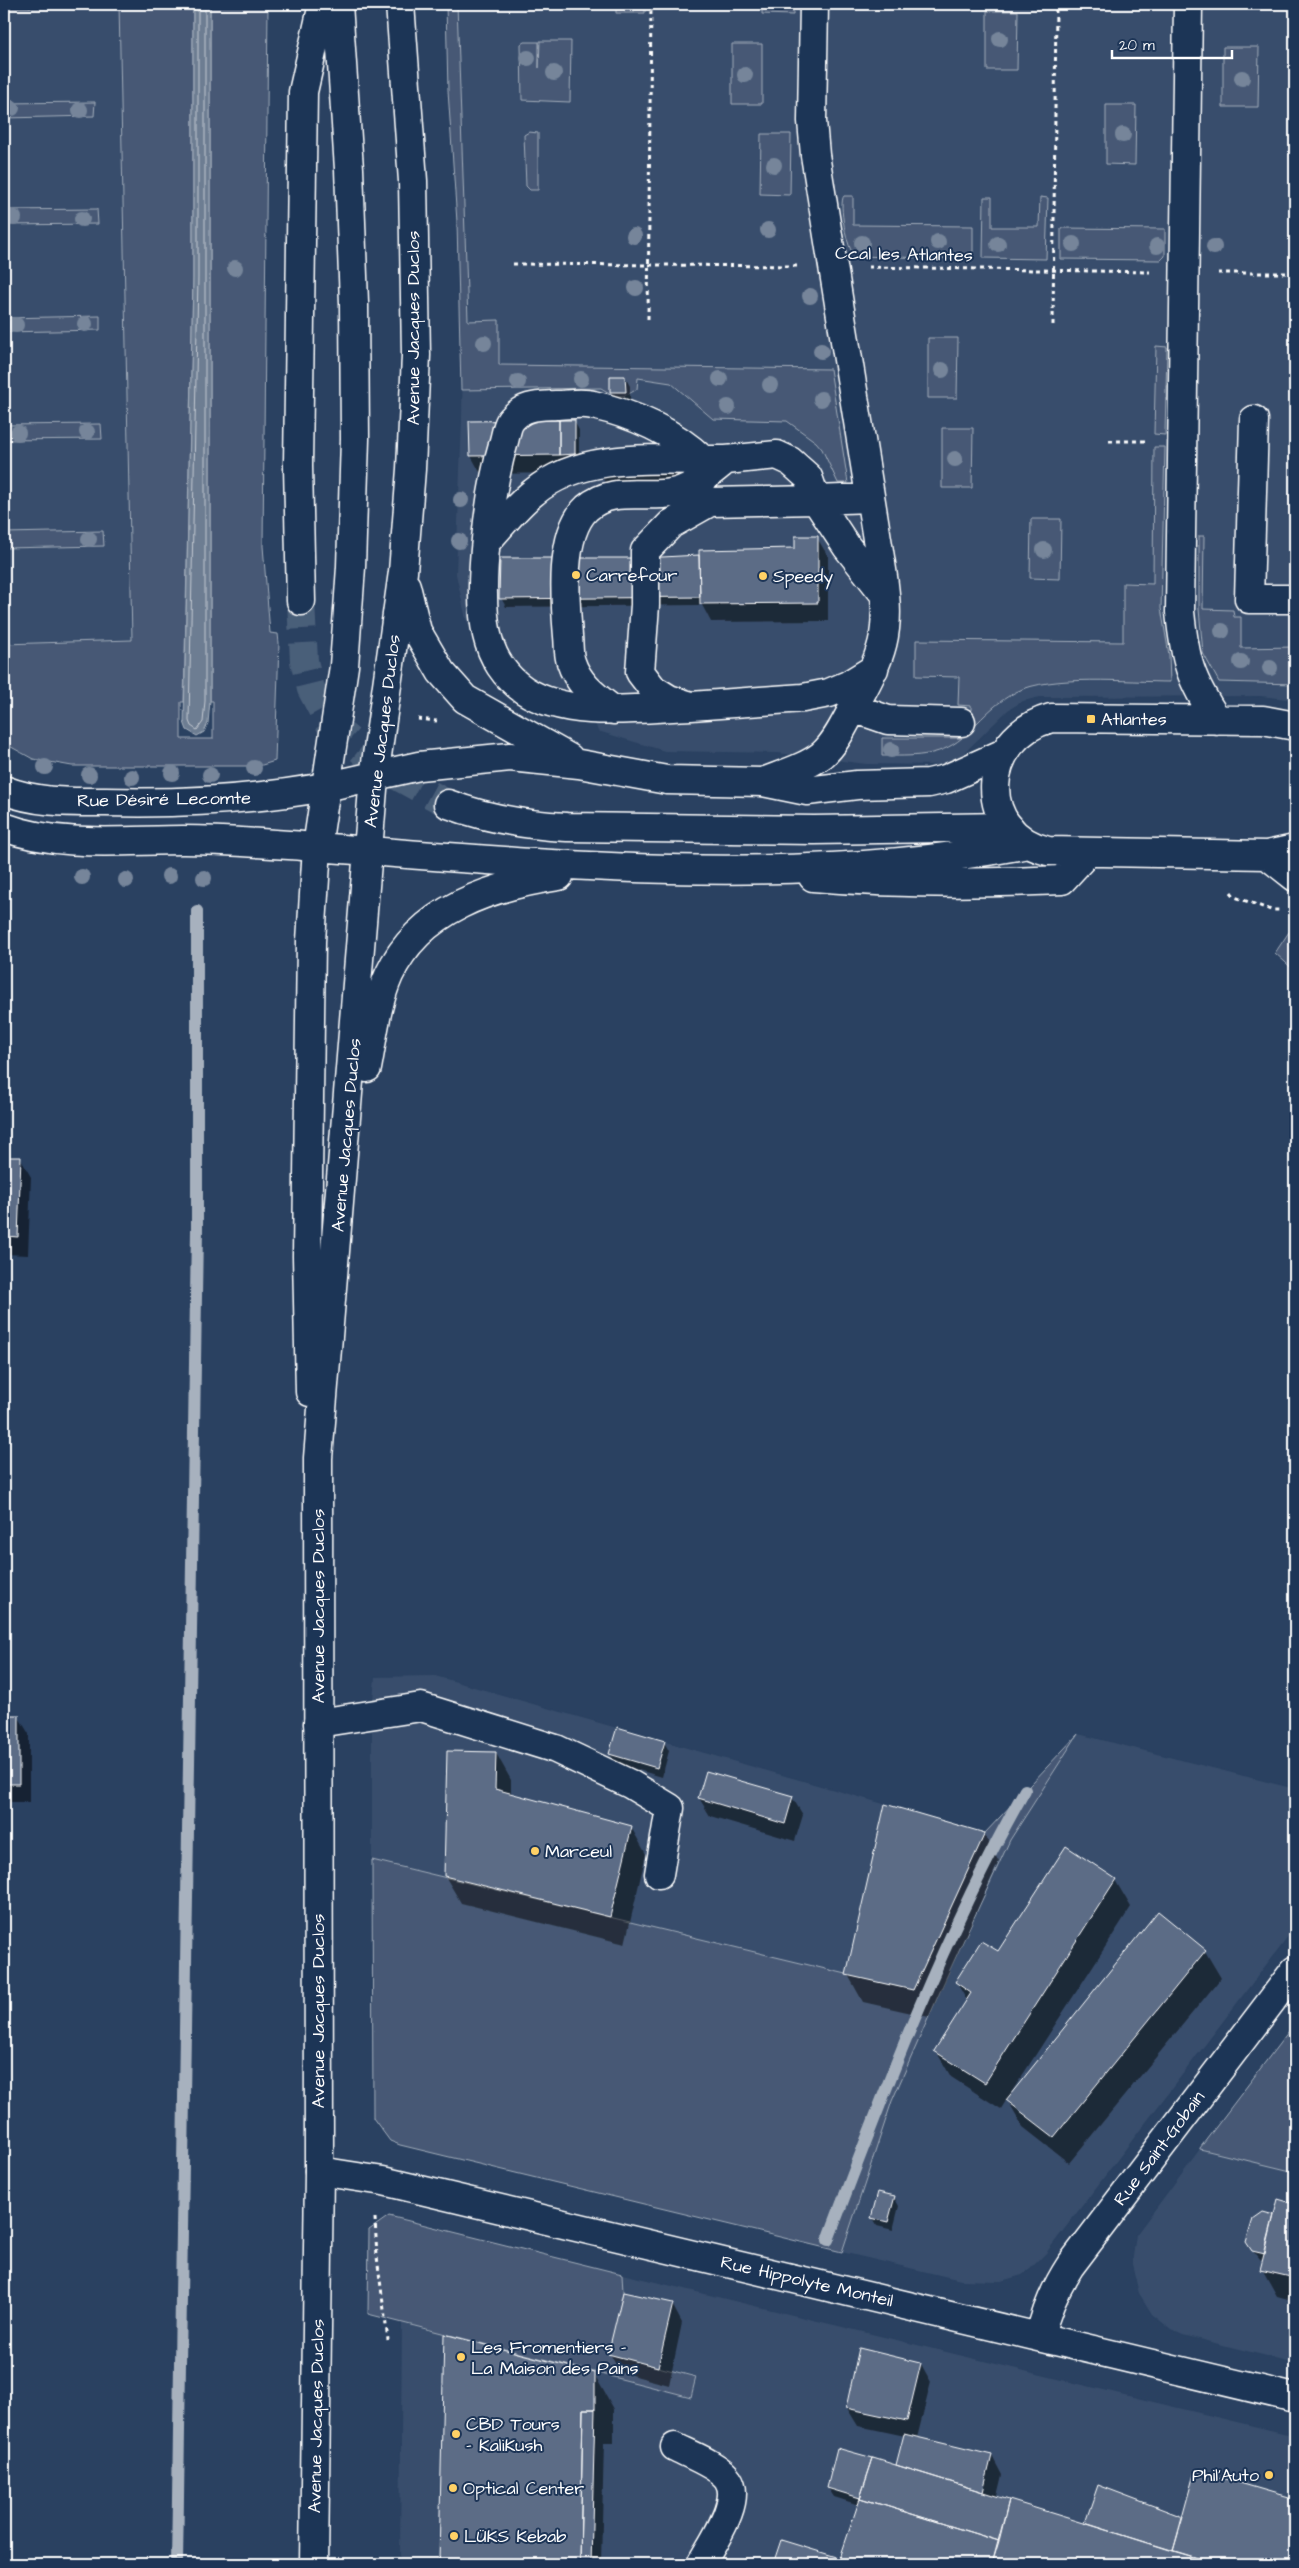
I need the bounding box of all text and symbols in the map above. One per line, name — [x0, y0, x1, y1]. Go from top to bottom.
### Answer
scale bar — [1112, 28, 1232, 60]
text: 20 m — [1119, 35, 1155, 56]
street label: Avenue Jacques Duclos — [401, 231, 426, 425]
street label: Ccal les Atlantes — [835, 241, 973, 268]
place label: Carrefour — [586, 563, 677, 588]
place label: Speedy — [773, 564, 833, 590]
marker: Carrefour — [570, 569, 582, 581]
marker: Speedy — [757, 570, 769, 582]
street label: Avenue Jacques Duclos — [358, 633, 407, 829]
place label: Atlantes — [1101, 707, 1167, 732]
marker: Atlantes — [1085, 713, 1097, 725]
street label: Rue Désiré Lecomte — [77, 785, 251, 814]
street label: Avenue Jacques Duclos — [326, 1037, 367, 1233]
street label: Avenue Jacques Duclos — [306, 1509, 331, 1703]
place label: Marceul — [545, 1839, 612, 1864]
marker: Marceul — [529, 1845, 541, 1857]
street label: Avenue Jacques Duclos — [306, 1914, 331, 2108]
street label: Rue Saint-Gobain — [1108, 2086, 1211, 2211]
street label: Rue Hippolyte Monteil — [718, 2249, 896, 2314]
street label: Avenue Jacques Duclos — [302, 2319, 331, 2513]
place label: Les Fromentiers - La Maison des Pains — [471, 2335, 639, 2381]
marker: Les Fromentiers - La Maison des Pains — [455, 2351, 467, 2363]
place label: CBD Tours - KaliKush — [466, 2412, 560, 2458]
marker: CBD Tours - KaliKush — [450, 2428, 462, 2440]
place label: Phil'Auto — [1192, 2463, 1259, 2488]
marker: Phil'Auto — [1263, 2469, 1275, 2481]
place label: Optical Center — [463, 2476, 584, 2501]
marker: Optical Center — [447, 2482, 459, 2494]
place label: LÜKS Kebab — [464, 2524, 566, 2549]
marker: LÜKS Kebab — [448, 2530, 460, 2542]

